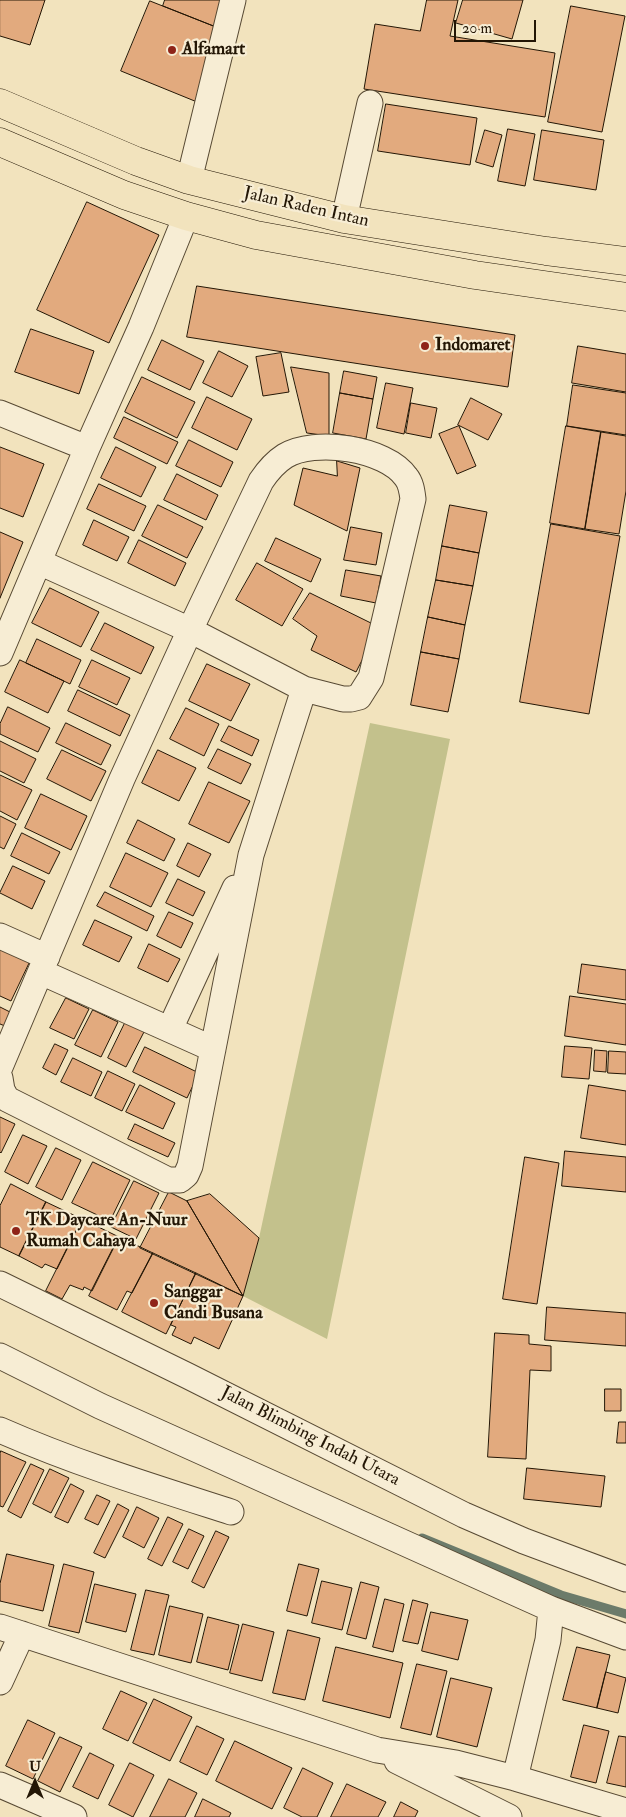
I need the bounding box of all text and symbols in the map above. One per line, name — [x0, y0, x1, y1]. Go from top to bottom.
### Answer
scale bar — [456, 10, 538, 42]
text: 20 m — [462, 19, 492, 38]
place label: Alfamart — [182, 39, 245, 61]
marker: Alfamart — [166, 44, 178, 56]
street label: Jalan Raden Intan — [241, 183, 371, 233]
place label: Indomaret — [435, 335, 510, 357]
marker: Indomaret — [419, 340, 431, 352]
place label: TK Daycare An-Nuur Rumah Cahaya — [26, 1210, 187, 1252]
marker: TK Daycare An-Nuur Rumah Cahaya — [10, 1225, 22, 1237]
place label: Sanggar Candi Busana — [164, 1282, 263, 1325]
marker: Sanggar Candi Busana — [148, 1297, 160, 1309]
street label: Jalan Blimbing Indah Utara — [217, 1382, 403, 1492]
north arrow — [10, 1757, 60, 1807]
text: U — [29, 1758, 41, 1775]

